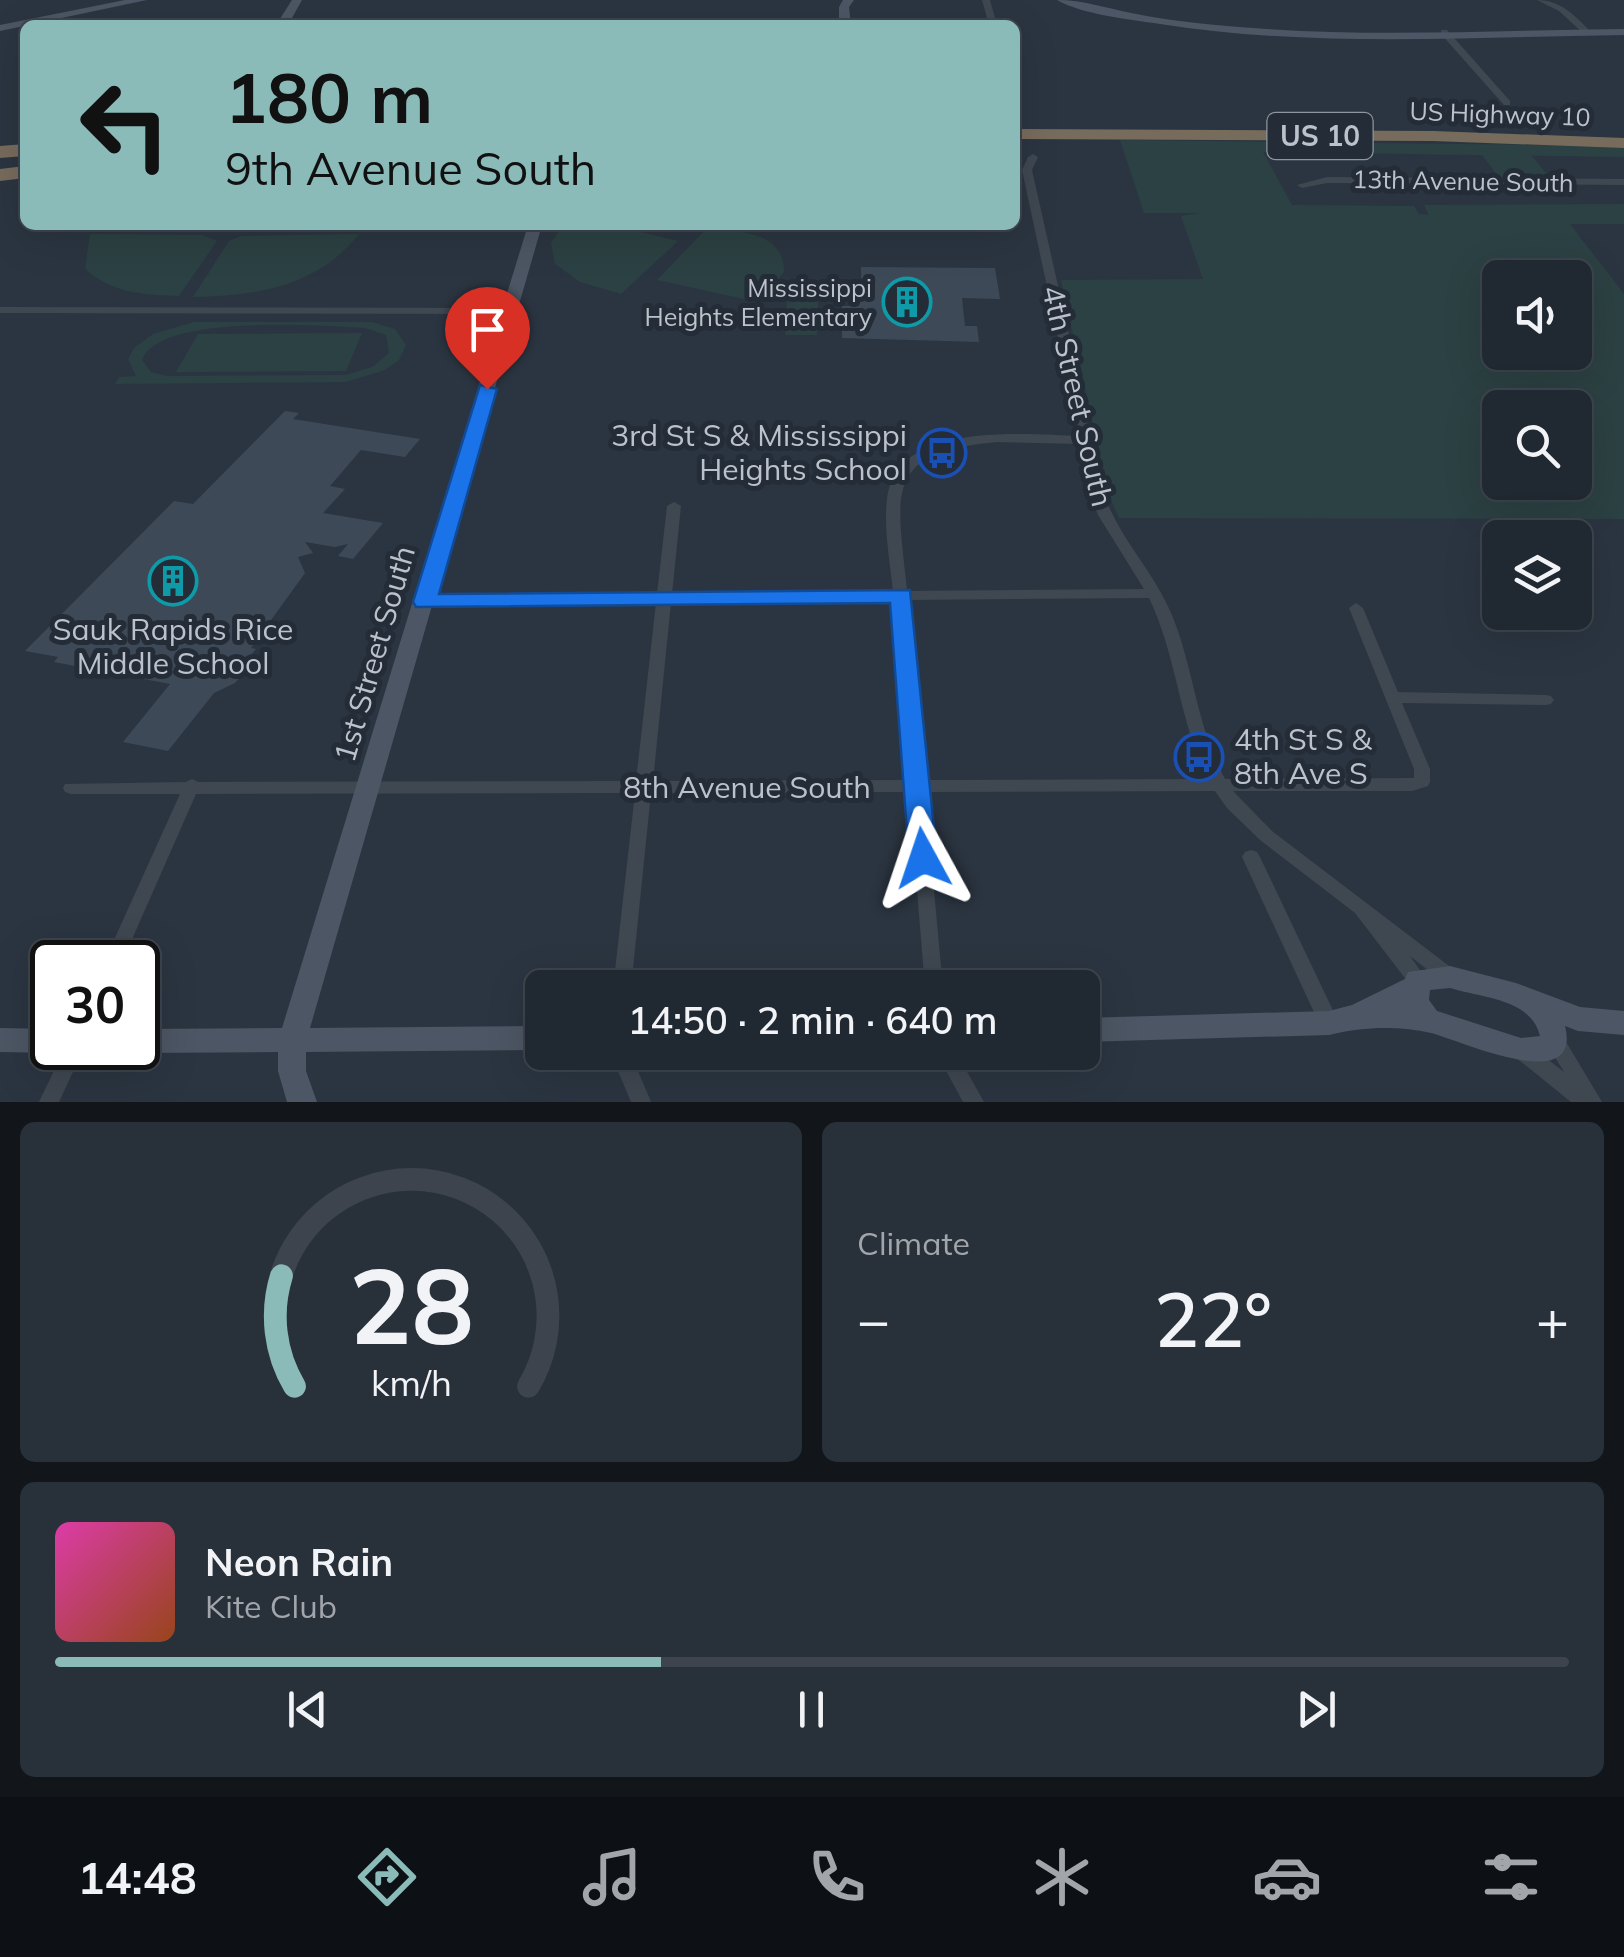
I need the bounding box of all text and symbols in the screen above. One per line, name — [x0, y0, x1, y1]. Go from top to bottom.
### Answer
text: 180 m — [225, 53, 433, 141]
icon: left — [60, 60, 190, 190]
street label: US Highway 10 — [1409, 95, 1591, 132]
road number: US 10 — [1268, 113, 1372, 159]
text: 9th Avenue South — [225, 140, 596, 196]
street label: 13th Avenue South — [1352, 163, 1574, 198]
map controls — [1482, 260, 1592, 630]
button: sound — [1482, 260, 1592, 370]
place label: Mississippi Heights Elementary — [645, 272, 872, 332]
building icon: Mississippi Heights Elementary — [881, 276, 933, 328]
street label: 4th Street South — [1034, 281, 1122, 510]
pin — [445, 287, 530, 390]
icon: arrive — [460, 302, 515, 357]
button: search — [1482, 390, 1592, 500]
place label: 3rd St S & Mississippi Heights School — [611, 416, 907, 488]
bus stop icon: 3rd St S & Mississippi Heights School — [916, 427, 968, 479]
button: layers — [1482, 520, 1592, 630]
street label: 1st Street South — [325, 541, 423, 766]
building icon: Sauk Rapids Rice Middle School — [147, 555, 199, 607]
place label: Sauk Rapids Rice Middle School — [53, 610, 293, 682]
place label: 4th St S & 8th Ave S — [1234, 720, 1372, 792]
bus stop icon: 4th St S & 8th Ave S — [1173, 731, 1225, 783]
street label: 8th Avenue South — [623, 768, 871, 806]
position arrow — [871, 806, 975, 910]
speed limit sign: 30 — [30, 940, 160, 1070]
text: 14:50 · 2 min · 640 m — [627, 996, 998, 1044]
text: Climate — [857, 1223, 970, 1263]
text: 28 — [349, 1239, 473, 1370]
text: 22° — [1154, 1272, 1272, 1366]
text: − — [857, 1285, 890, 1354]
text: + — [1536, 1285, 1569, 1354]
text: km/h — [371, 1360, 451, 1405]
text: Neon Rain — [205, 1538, 393, 1586]
text: Kite Club — [205, 1586, 337, 1626]
icon: previous — [280, 1682, 335, 1737]
icon: pause — [784, 1682, 839, 1737]
icon: next — [1289, 1682, 1344, 1737]
icon: directions — [352, 1842, 422, 1912]
icon: music — [577, 1842, 647, 1912]
icon: phone — [802, 1842, 872, 1912]
icon: climate — [1027, 1842, 1097, 1912]
icon: car — [1252, 1842, 1322, 1912]
icon: filters — [1476, 1842, 1546, 1912]
text: 14:48 — [77, 1849, 197, 1905]

